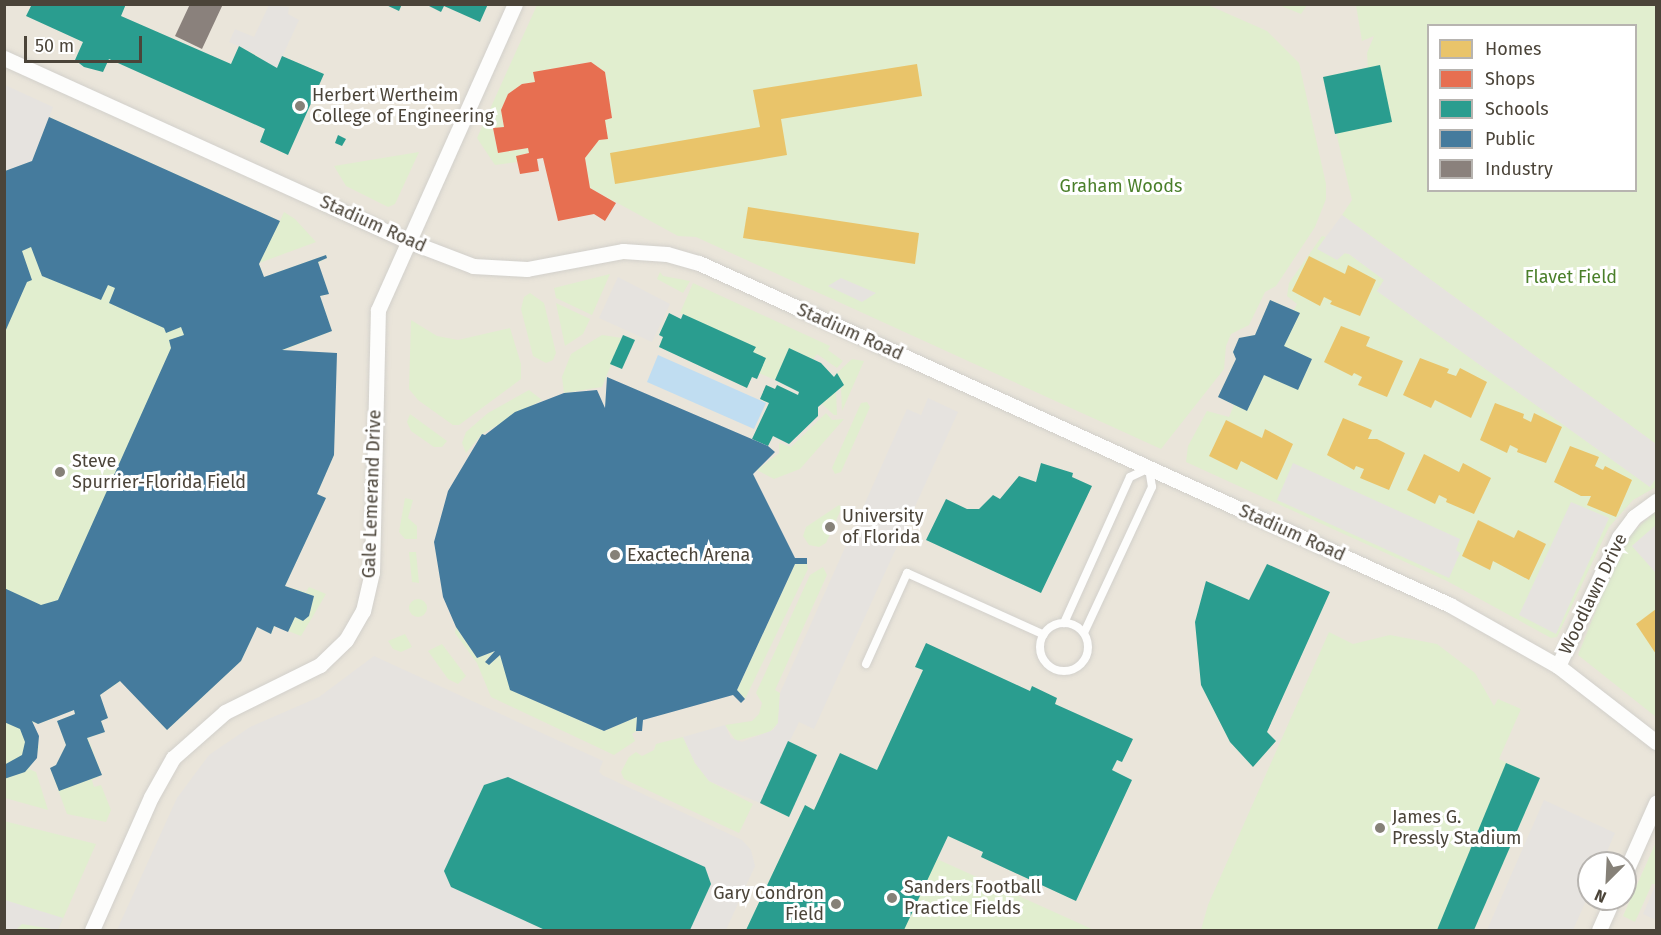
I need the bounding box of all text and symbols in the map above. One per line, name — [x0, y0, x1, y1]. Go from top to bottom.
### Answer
scale bar — [27, 24, 146, 62]
legend — [1427, 24, 1637, 192]
text: 50 m — [35, 35, 74, 57]
text: Homes — [1485, 38, 1541, 60]
text: Shops — [1485, 68, 1535, 90]
place label: Herbert Wertheim College of Engineering — [312, 85, 494, 128]
text: Schools — [1485, 98, 1549, 120]
marker: Herbert Wertheim College of Engineering — [293, 99, 307, 113]
text: Public — [1485, 128, 1535, 150]
text: Industry — [1485, 158, 1553, 180]
park label: Graham Woods — [1060, 175, 1182, 197]
street label: Stadium Road — [317, 191, 429, 257]
park label: Flavet Field — [1525, 266, 1617, 288]
street label: Stadium Road — [794, 299, 906, 365]
street label: Gale Lemerand Drive — [358, 409, 386, 579]
place label: Steve Spurrier-Florida Field — [72, 451, 246, 494]
marker: Steve Spurrier-Florida Field — [53, 465, 67, 479]
street label: Stadium Road — [1236, 500, 1348, 566]
place label: University of Florida — [842, 506, 924, 548]
marker: University of Florida — [823, 520, 837, 534]
street label: Woodlawn Drive — [1554, 530, 1632, 658]
place label: Exactech Arena — [627, 544, 750, 566]
marker: Exactech Arena — [608, 548, 622, 562]
place label: James G. Pressly Stadium — [1392, 807, 1521, 850]
marker: James G. Pressly Stadium — [1373, 821, 1387, 835]
north arrow — [1577, 851, 1637, 911]
place label: Sanders Football Practice Fields — [904, 877, 1041, 920]
place label: Gary Condron Field — [713, 883, 824, 926]
text: N — [1592, 885, 1609, 907]
marker: Sanders Football Practice Fields — [885, 891, 899, 905]
marker: Gary Condron Field — [829, 897, 843, 911]

